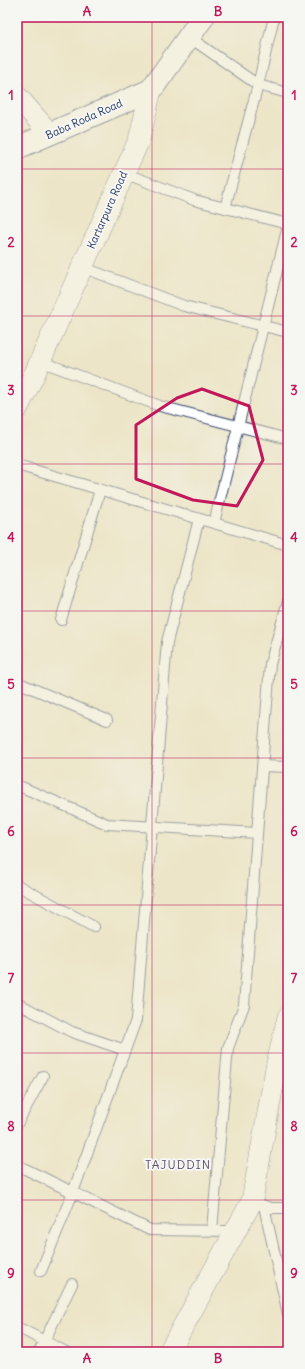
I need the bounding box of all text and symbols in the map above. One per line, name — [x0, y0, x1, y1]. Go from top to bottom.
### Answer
text: A — [83, 3, 92, 20]
text: B — [214, 3, 223, 20]
text: 1 — [8, 87, 14, 104]
text: 1 — [291, 87, 297, 104]
street label: Baba Roda Road — [43, 96, 125, 142]
street label: Kartarpura Road — [84, 168, 131, 251]
text: 2 — [7, 234, 15, 251]
text: 2 — [290, 234, 298, 251]
text: 3 — [7, 382, 15, 399]
text: 3 — [290, 382, 298, 399]
text: 4 — [7, 529, 15, 546]
text: 4 — [290, 529, 298, 546]
text: 5 — [7, 676, 15, 693]
text: 5 — [290, 676, 298, 693]
text: 6 — [7, 823, 15, 840]
text: 6 — [290, 823, 298, 840]
text: 7 — [8, 970, 15, 987]
text: 7 — [291, 970, 298, 987]
text: 8 — [7, 1118, 15, 1135]
text: 8 — [290, 1118, 298, 1135]
district label: TAJUDDIN — [145, 1157, 211, 1172]
text: 9 — [7, 1265, 15, 1282]
text: 9 — [290, 1265, 298, 1282]
text: A — [83, 1350, 92, 1367]
text: B — [214, 1350, 223, 1367]

